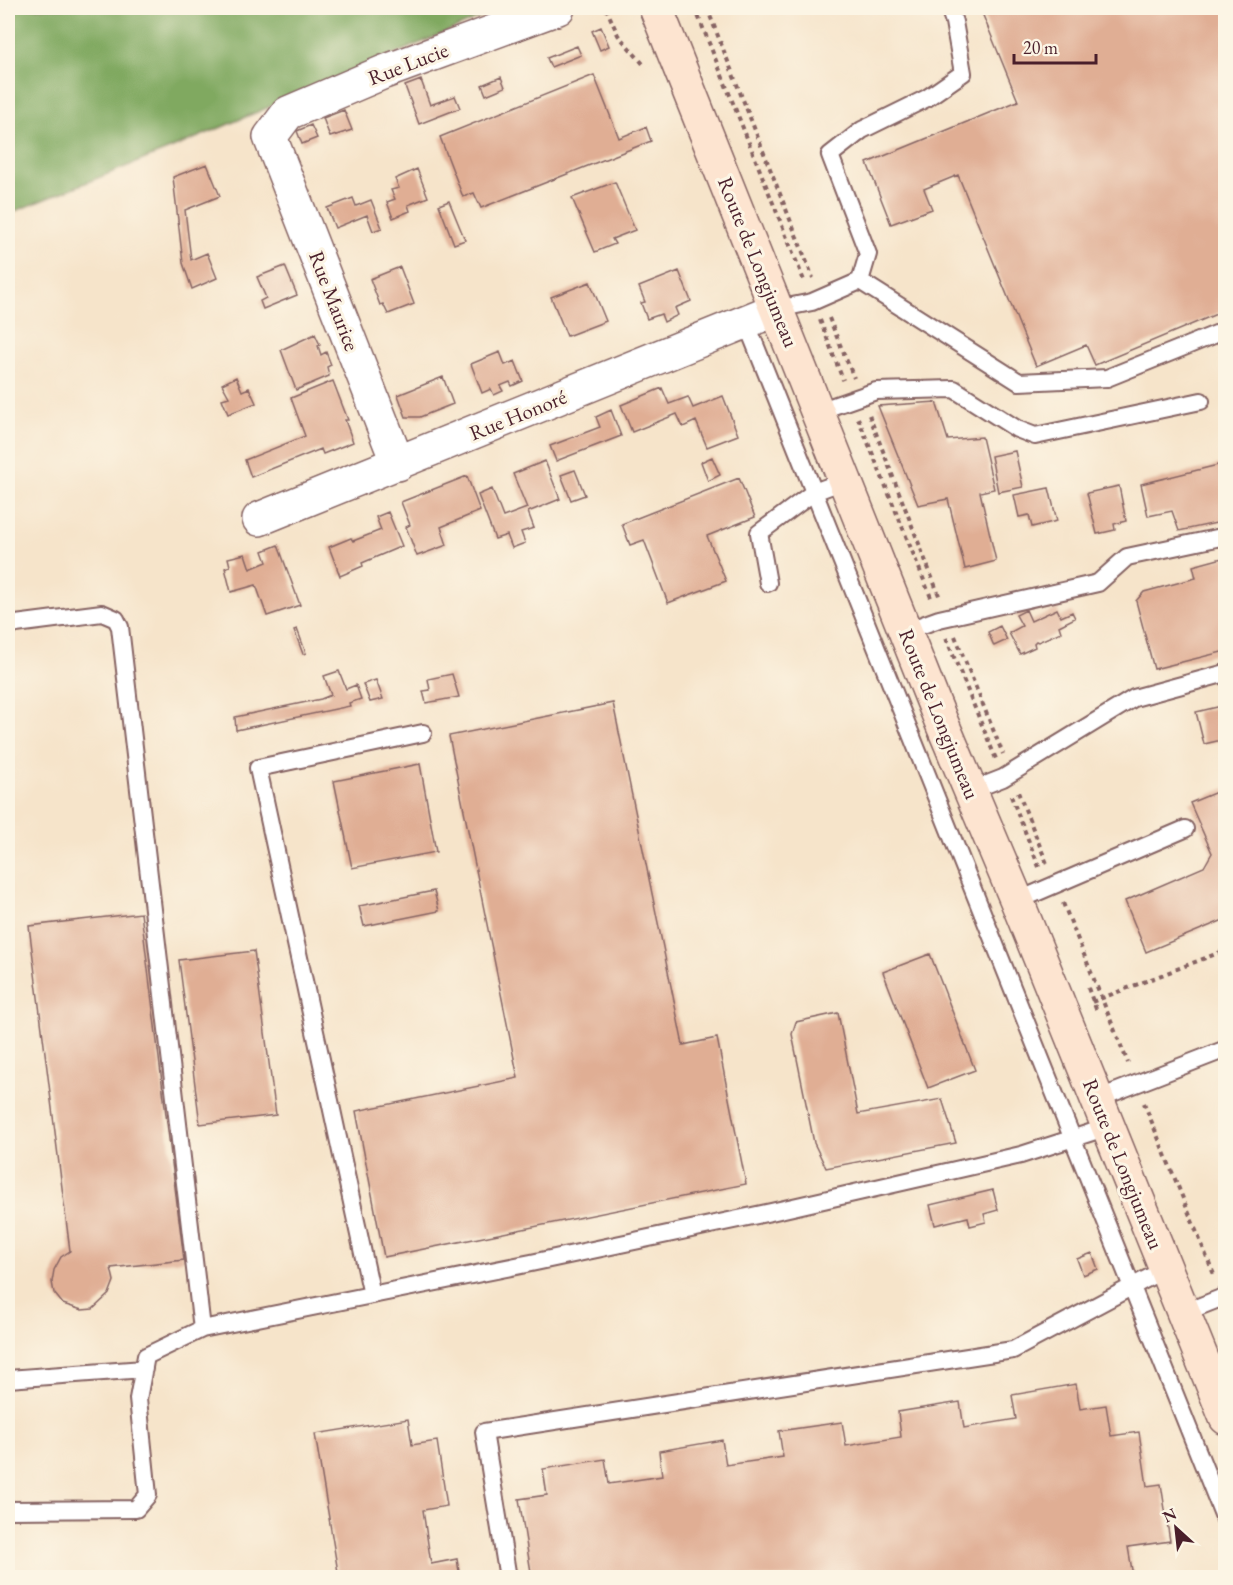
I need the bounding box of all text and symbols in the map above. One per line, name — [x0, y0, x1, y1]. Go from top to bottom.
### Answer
scale bar — [1014, 27, 1096, 65]
street label: Rue Lucie — [364, 36, 452, 91]
text: 20 m — [1023, 36, 1058, 59]
street label: Route de Longjumeau — [712, 173, 805, 351]
street label: Rue Maurice — [303, 247, 366, 355]
street label: Rue Honoré — [465, 383, 570, 446]
street label: Route de Longjumeau — [893, 625, 986, 803]
street label: Route de Longjumeau — [1077, 1075, 1170, 1253]
north arrow — [1146, 1498, 1206, 1558]
text: N — [1159, 1503, 1180, 1527]

